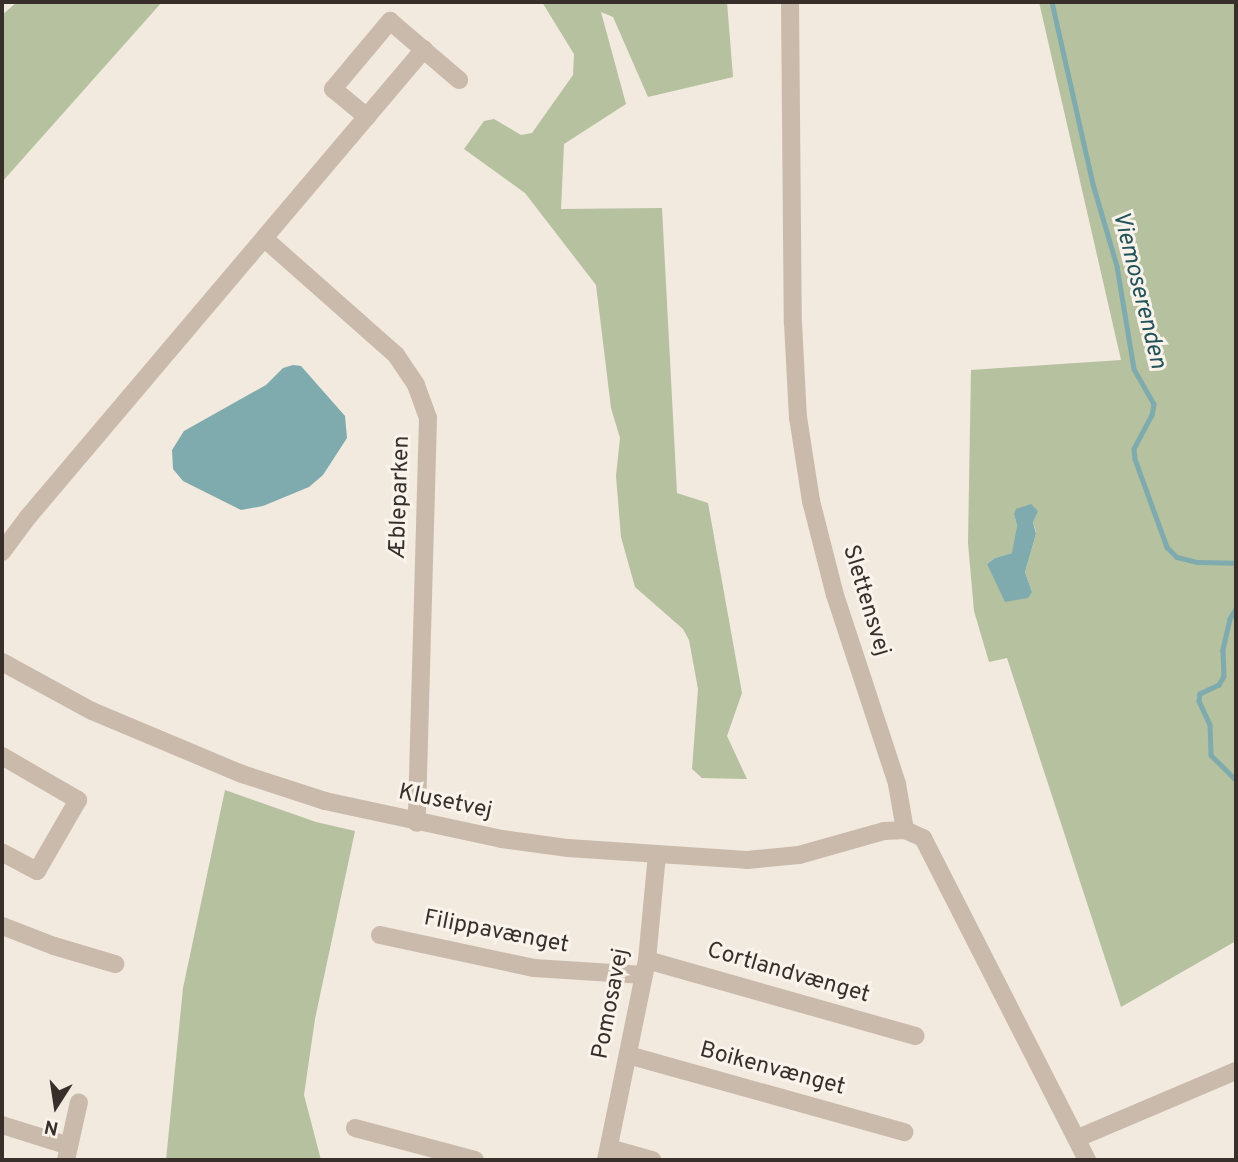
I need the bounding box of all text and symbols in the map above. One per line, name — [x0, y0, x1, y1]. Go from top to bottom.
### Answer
water label: Viemoserenden — [1105, 208, 1171, 372]
street label: Æbleparken — [385, 435, 417, 559]
street label: Slettensvej — [835, 542, 895, 660]
street label: Klusetvej — [396, 780, 494, 826]
street label: Filippavænget — [421, 905, 571, 961]
street label: Cortlandvænget — [703, 938, 873, 1010]
street label: Pomosavej — [588, 946, 636, 1062]
street label: Boikenvænget — [696, 1037, 848, 1103]
north arrow — [21, 1071, 91, 1141]
text: N — [42, 1113, 61, 1140]

